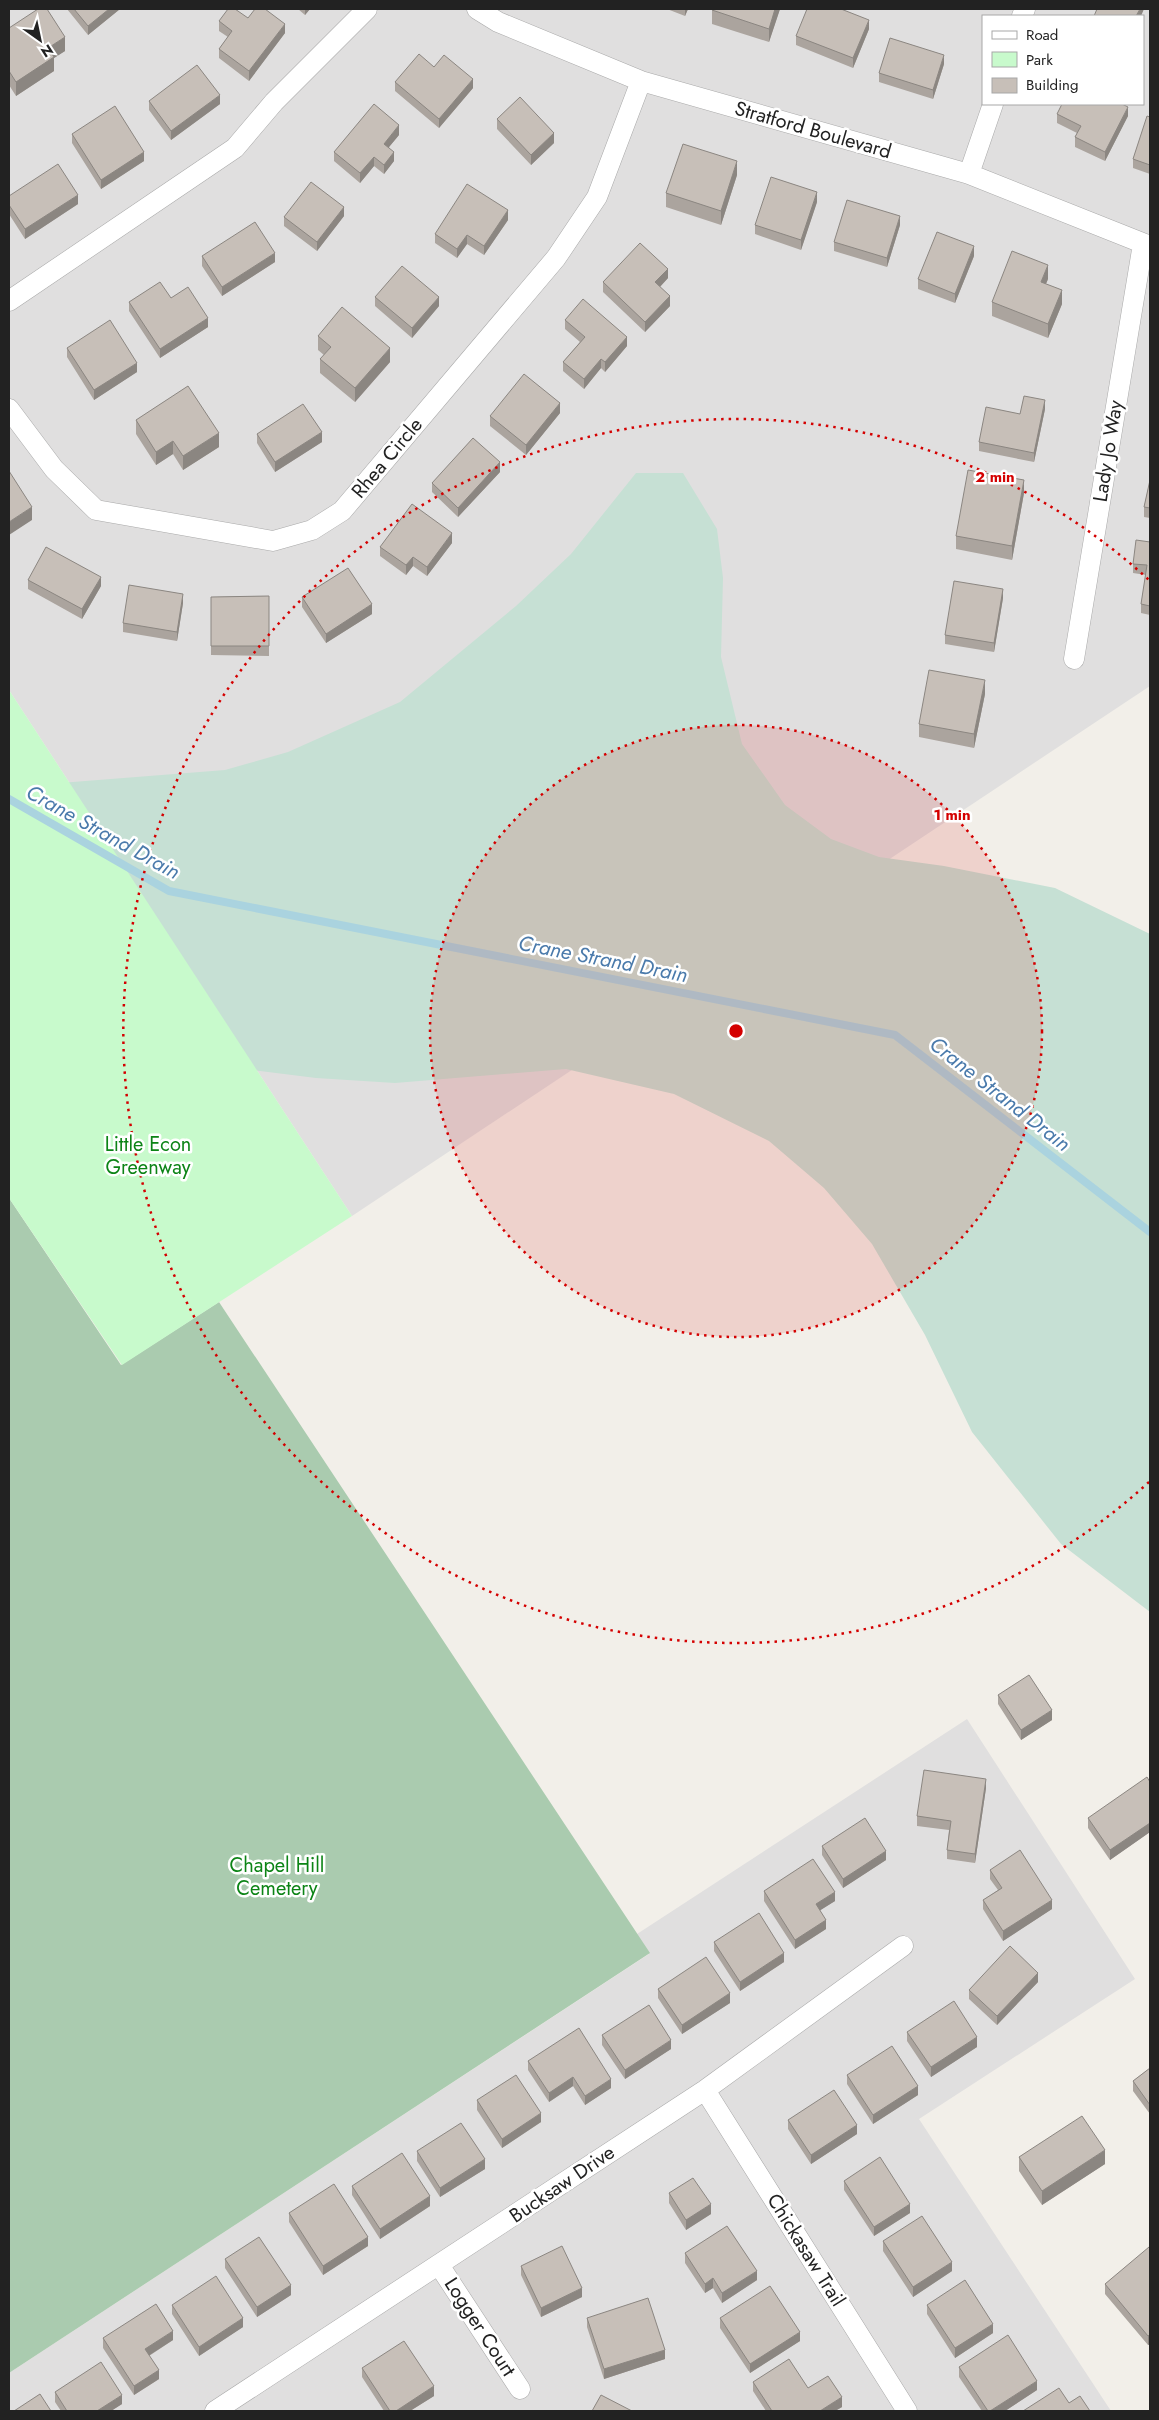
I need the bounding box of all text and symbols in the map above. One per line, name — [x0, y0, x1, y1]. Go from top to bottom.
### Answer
north arrow — [15, 15, 65, 65]
legend — [982, 15, 1144, 105]
text: Road — [1026, 24, 1058, 46]
text: N — [37, 39, 57, 62]
text: Park — [1026, 49, 1053, 71]
text: Building — [1026, 74, 1078, 96]
street label: Stratford Boulevard — [731, 94, 895, 166]
street label: Lady Jo Way — [1086, 398, 1130, 504]
street label: Rhea Circle — [345, 411, 429, 505]
text: 2 min — [975, 466, 1015, 488]
water label: Crane Strand Drain — [21, 777, 185, 887]
text: 1 min — [933, 804, 971, 826]
water label: Crane Strand Drain — [516, 928, 690, 990]
centre of rings — [727, 1022, 745, 1040]
water label: Crane Strand Drain — [923, 1029, 1077, 1159]
park label: Little Econ Greenway — [105, 1130, 191, 1182]
park label: Chapel Hill Cemetery — [230, 1851, 324, 1903]
street label: Bucksaw Drive — [503, 2138, 621, 2230]
street label: Chickasaw Trail — [760, 2188, 852, 2312]
street label: Logger Court — [437, 2272, 523, 2382]

